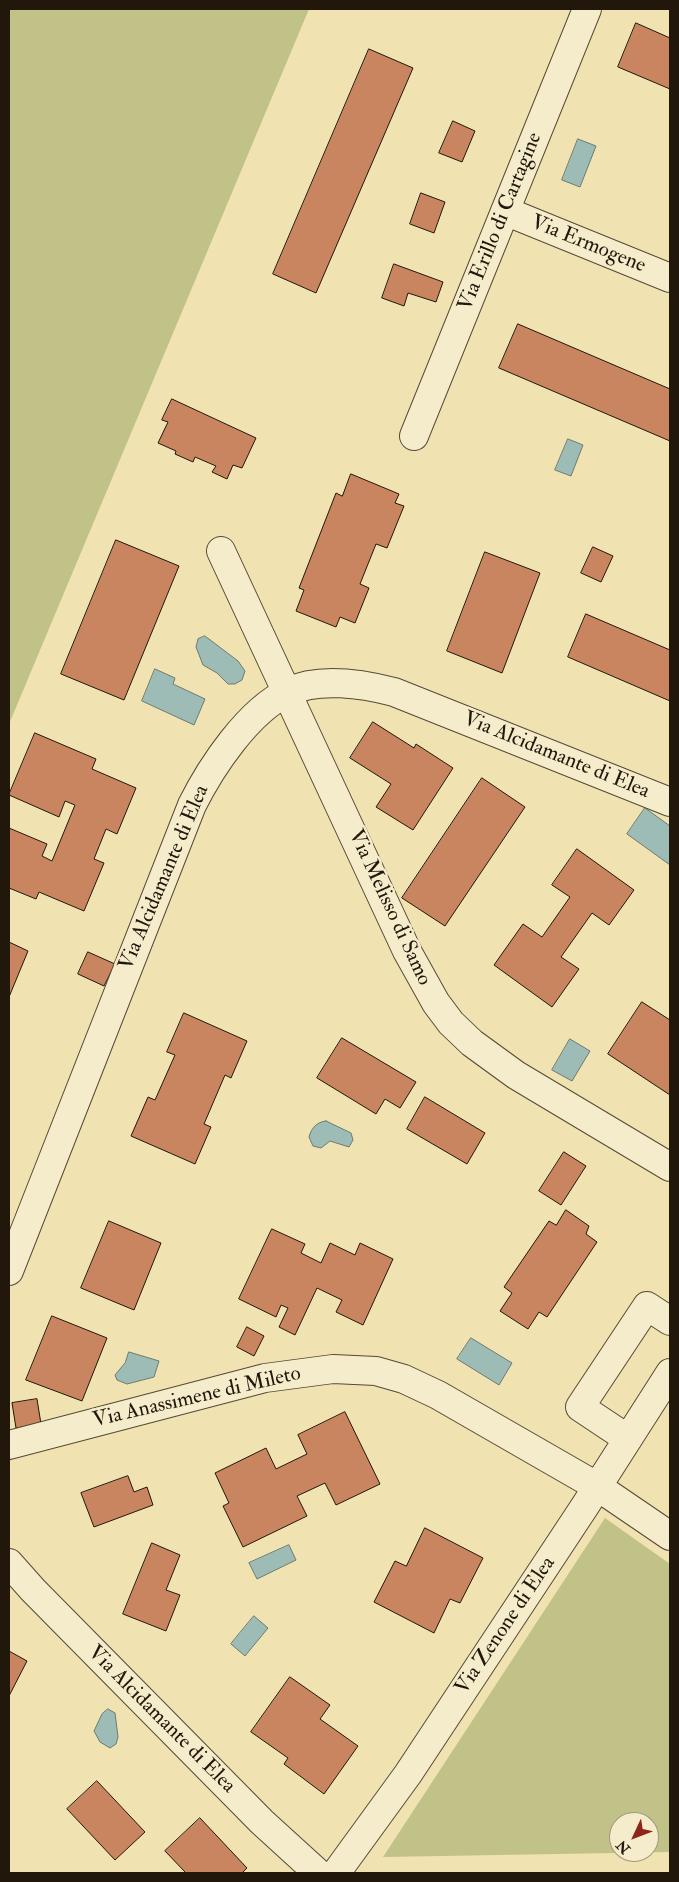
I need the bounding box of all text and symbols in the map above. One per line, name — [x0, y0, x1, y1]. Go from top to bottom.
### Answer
street label: Via Erillo di Cartagine — [454, 129, 548, 315]
street label: Via Ermogene — [527, 211, 649, 279]
street label: Via Alcidamante di Elea — [459, 707, 653, 805]
street label: Via Alcidamante di Elea — [115, 782, 215, 974]
street label: Via Melisso di Samo — [342, 826, 436, 990]
street label: Via Anassimene di Mileto — [91, 1362, 303, 1434]
street label: Via Zenone di Elea — [451, 1552, 561, 1700]
street label: Via Alcidamante di Elea — [82, 1641, 240, 1799]
north arrow — [609, 1812, 659, 1862]
text: N — [613, 1837, 634, 1857]

